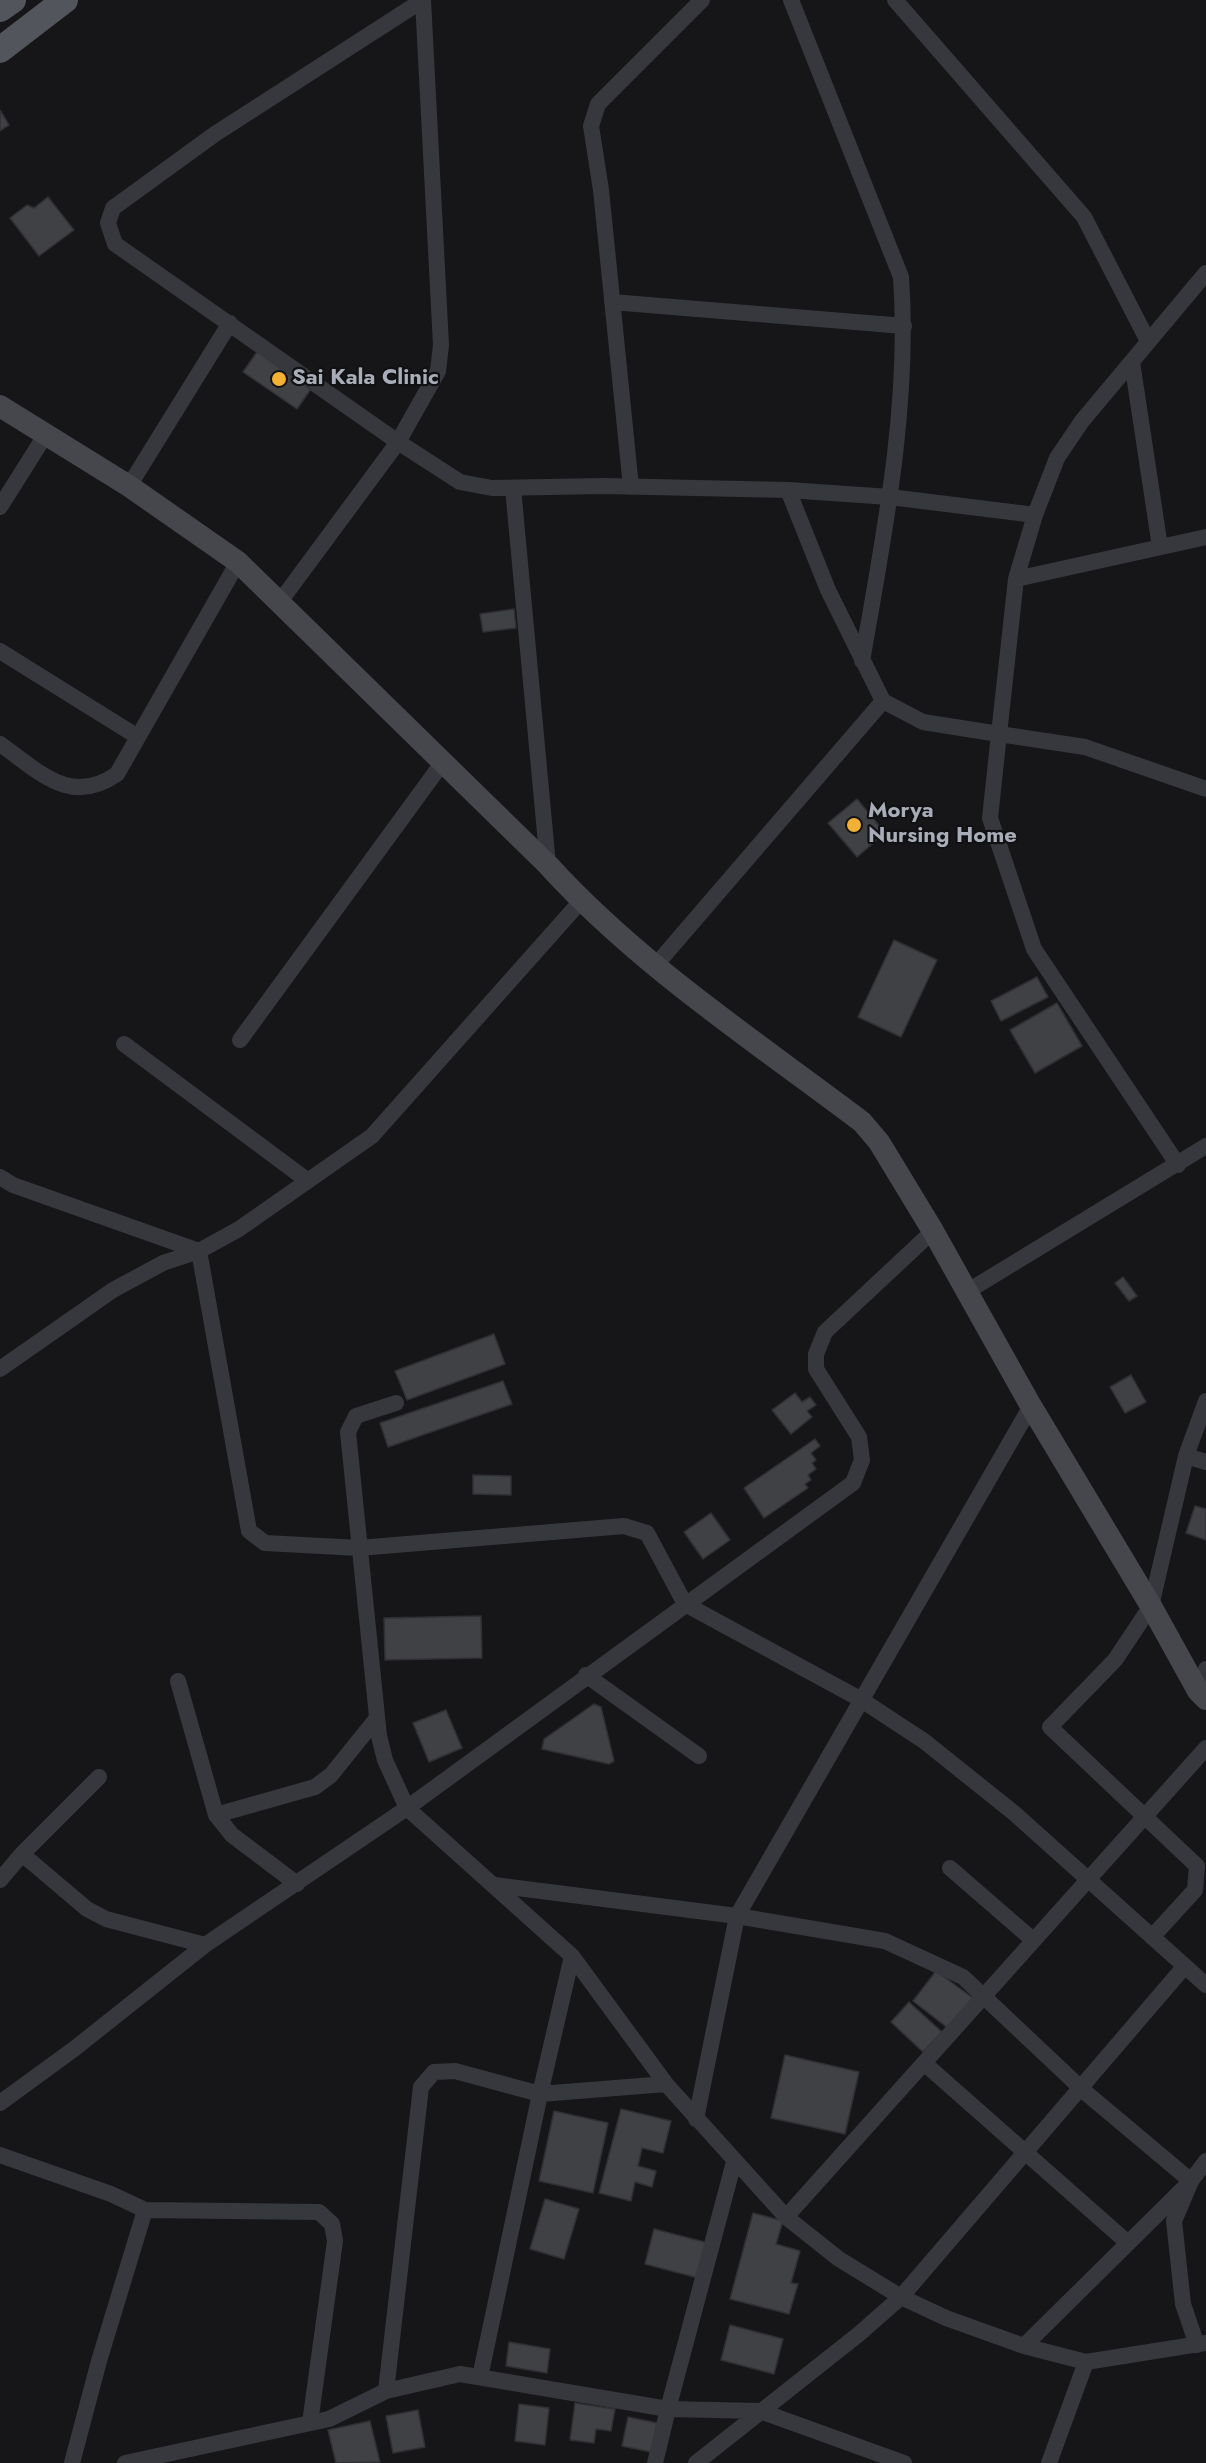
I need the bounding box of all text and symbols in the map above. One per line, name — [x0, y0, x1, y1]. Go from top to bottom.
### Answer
place label: Sai Kala Clinic — [292, 366, 439, 392]
marker: Sai Kala Clinic — [270, 370, 288, 388]
place label: Morya Nursing Home — [868, 799, 1017, 850]
marker: Morya Nursing Home — [845, 816, 863, 834]

